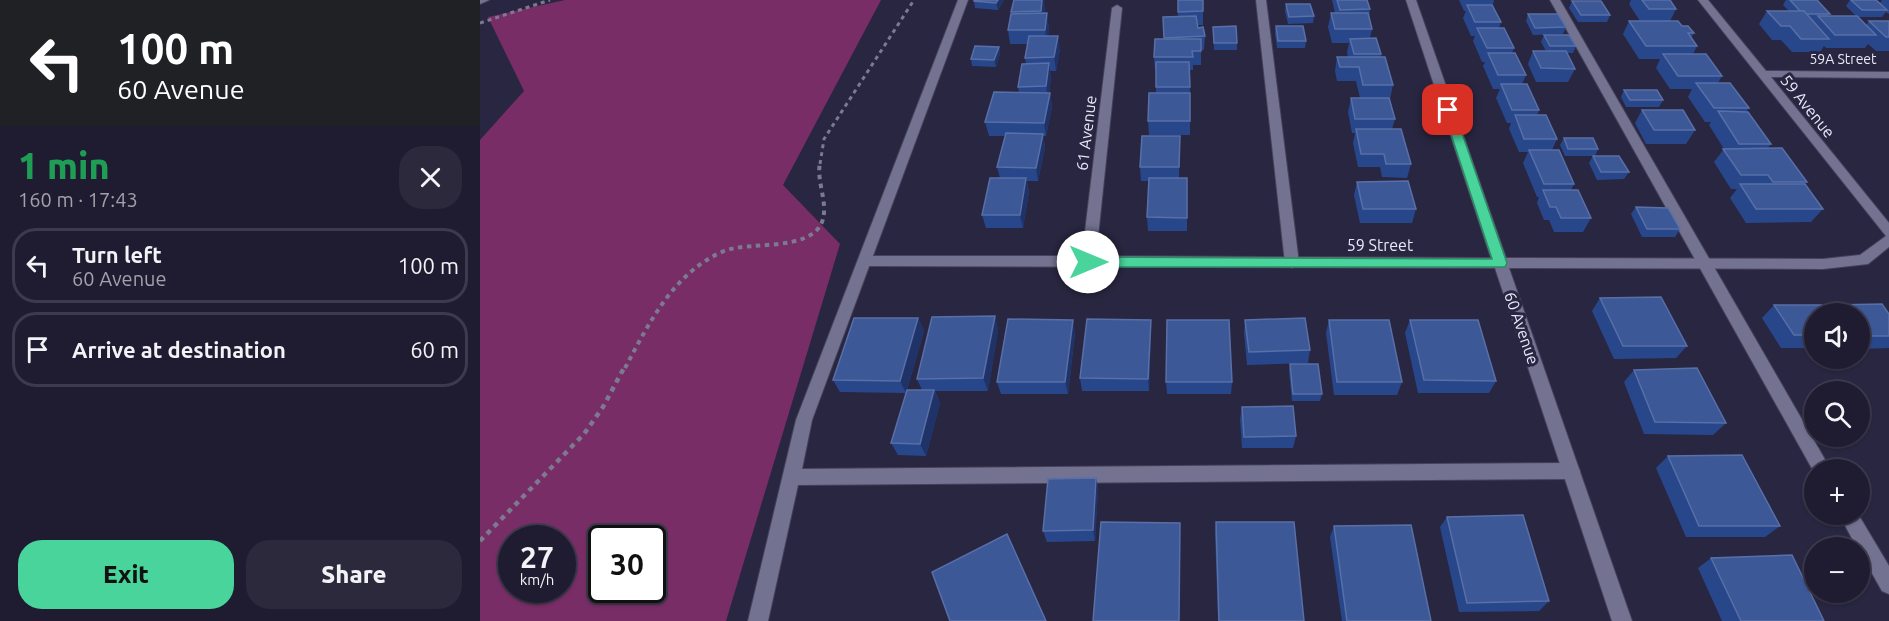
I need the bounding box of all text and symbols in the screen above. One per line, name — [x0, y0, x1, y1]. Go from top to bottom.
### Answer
icon: left — [18, 24, 96, 102]
text: 100 m — [117, 25, 234, 72]
street label: 59A Street — [1809, 51, 1877, 67]
street label: 59 Avenue — [1777, 71, 1839, 141]
text: 60 Avenue — [117, 74, 245, 104]
pin — [1422, 84, 1473, 135]
icon: arrive — [1431, 93, 1464, 126]
street label: 61 Avenue — [1072, 94, 1100, 172]
text: 1 min — [18, 145, 110, 186]
button: close — [399, 146, 462, 209]
text: 160 m · 17:43 — [18, 188, 138, 211]
position arrow — [1056, 230, 1120, 294]
street label: 59 Street — [1347, 236, 1414, 254]
text: Turn left — [72, 242, 162, 267]
icon: left — [21, 249, 54, 282]
text: 100 m — [398, 253, 459, 278]
text: 60 Avenue — [72, 267, 167, 290]
street label: 60 Avenue — [1501, 289, 1543, 367]
map controls — [1804, 303, 1870, 603]
button: sound — [1804, 303, 1870, 369]
icon: arrive — [21, 333, 54, 366]
text: Arrive at destination — [72, 337, 286, 362]
text: 60 m — [410, 337, 459, 362]
button: search — [1804, 381, 1870, 447]
button: + — [1804, 459, 1870, 525]
speed limit sign: 30 — [588, 525, 666, 603]
button: − — [1804, 537, 1870, 603]
button: Exit — [18, 540, 234, 609]
button: Share — [246, 540, 462, 609]
text: 27 — [520, 540, 554, 574]
text: km/h — [520, 571, 554, 588]

